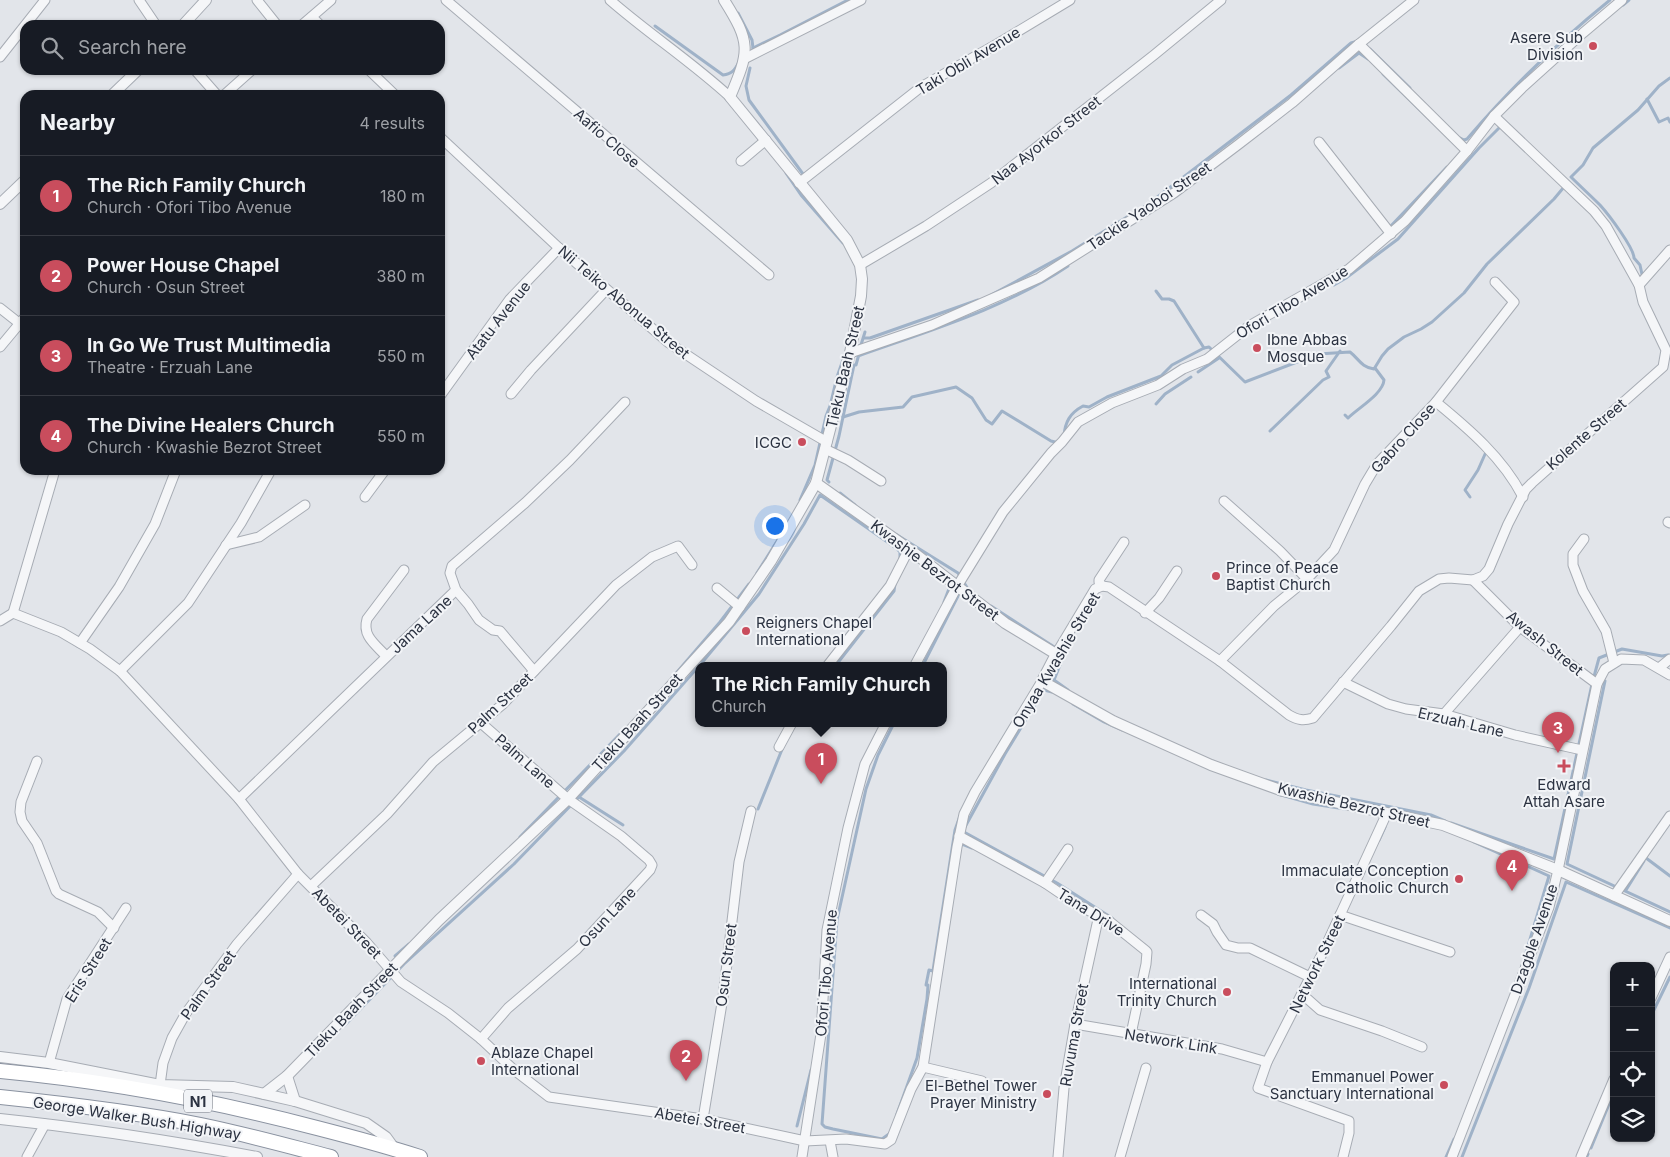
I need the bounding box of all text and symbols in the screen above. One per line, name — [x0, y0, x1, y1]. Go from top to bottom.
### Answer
search box — [20, 20, 445, 75]
street label: Taki Obli Avenue — [913, 22, 1023, 100]
place label: Asere Sub Division — [1510, 28, 1583, 64]
icon: search — [38, 34, 66, 62]
text: Search here — [78, 36, 187, 59]
marker: Asere Sub Division — [1587, 40, 1599, 52]
street label: Naa Ayorkor Street — [987, 91, 1105, 189]
street label: Aafio Close — [570, 104, 644, 172]
text: Nearby — [40, 110, 115, 135]
text: 4 results — [360, 113, 425, 133]
street label: Tackie Yaoboi Street — [1083, 157, 1215, 255]
text: The Rich Family Church — [87, 174, 306, 197]
text: 1 — [53, 186, 59, 206]
text: 180 m — [380, 186, 425, 206]
text: Church · Ofori Tibo Avenue — [87, 197, 292, 217]
street label: Nii Teiko Abonua Street — [554, 241, 694, 363]
text: Power House Chapel — [87, 254, 280, 277]
street label: Ofori Tibo Avenue — [1232, 261, 1352, 343]
text: 2 — [51, 266, 61, 286]
text: 380 m — [377, 266, 425, 286]
text: Church · Osun Street — [87, 277, 245, 297]
street label: Atatu Avenue — [462, 277, 534, 363]
street label: Tieku Baah Street — [822, 304, 868, 430]
place label: Ibne Abbas Mosque — [1267, 330, 1347, 366]
text: In Go We Trust Multimedia — [87, 334, 331, 357]
marker: Ibne Abbas Mosque — [1251, 342, 1263, 354]
text: 3 — [51, 346, 61, 366]
text: 550 m — [377, 346, 425, 366]
text: Theatre · Erzuah Lane — [87, 357, 253, 377]
street label: Kolente Street — [1542, 394, 1630, 474]
street label: Gabro Close — [1367, 399, 1439, 477]
text: The Divine Healers Church — [87, 414, 334, 437]
text: 4 — [51, 426, 61, 446]
text: 550 m — [377, 426, 425, 446]
place label: ICGC — [755, 433, 792, 452]
marker: ICGC — [796, 436, 808, 448]
text: Church · Kwashie Bezrot Street — [87, 437, 322, 457]
your location — [762, 513, 788, 539]
street label: Kwashie Bezrot Street — [867, 516, 1003, 624]
place label: Prince of Peace Baptist Church — [1226, 558, 1338, 594]
marker: Prince of Peace Baptist Church — [1210, 570, 1222, 582]
street label: Onyaa Kwashie Street — [1008, 589, 1104, 731]
street label: Jama Lane — [386, 591, 456, 657]
street label: Awash Street — [1503, 606, 1587, 680]
place label: Reigners Chapel International — [756, 613, 872, 649]
marker: Reigners Chapel International — [740, 625, 752, 637]
popup — [695, 662, 947, 727]
street label: Palm Street — [464, 668, 536, 738]
street label: Tieku Baah Street — [588, 669, 686, 775]
text: The Rich Family Church — [711, 673, 931, 696]
text: Church — [711, 696, 766, 716]
street label: Erzuah Lane — [1416, 703, 1506, 741]
pin: 3 — [1542, 712, 1574, 753]
street label: Palm Lane — [491, 730, 559, 792]
pin: 1 — [805, 743, 837, 784]
marker: Edward Attah Asare — [1557, 759, 1571, 773]
place label: Edward Attah Asare — [1523, 775, 1605, 811]
street label: Kwashie Bezrot Street — [1276, 778, 1432, 832]
pin: 4 — [1496, 850, 1528, 891]
place label: Immaculate Conception Catholic Church — [1281, 861, 1449, 897]
marker: Immaculate Conception Catholic Church — [1453, 873, 1465, 885]
street label: Dzagble Avenue — [1506, 881, 1562, 997]
street label: Abetei Street — [308, 883, 386, 963]
street label: Osun Lane — [574, 883, 640, 951]
street label: Tana Drive — [1054, 884, 1128, 940]
street label: Ofori Tibo Avenue — [811, 909, 841, 1037]
street label: Network Street — [1285, 912, 1349, 1016]
street label: Osun Street — [711, 922, 741, 1008]
street label: Eris Street — [61, 934, 115, 1006]
street label: Palm Street — [176, 946, 240, 1023]
street label: Tieku Baah Street — [301, 958, 401, 1062]
map controls — [1610, 962, 1655, 1142]
button: + — [1610, 962, 1655, 1007]
place label: International Trinity Church — [1117, 974, 1217, 1010]
street label: Ruvuma Street — [1056, 982, 1092, 1088]
marker: International Trinity Church — [1221, 986, 1233, 998]
button: − — [1610, 1007, 1655, 1052]
street label: Network Link — [1123, 1024, 1220, 1058]
pin: 2 — [670, 1040, 702, 1081]
place label: Ablaze Chapel International — [491, 1043, 593, 1079]
button: locate — [1610, 1052, 1655, 1097]
marker: Ablaze Chapel International — [475, 1055, 487, 1067]
place label: Emmanuel Power Sanctuary International — [1270, 1067, 1434, 1103]
place label: El-Bethel Tower Prayer Ministry — [925, 1076, 1038, 1112]
marker: Emmanuel Power Sanctuary International — [1438, 1079, 1450, 1091]
marker: El-Bethel Tower Prayer Ministry — [1041, 1088, 1053, 1100]
road number: N1 — [184, 1090, 212, 1112]
street label: George Walker Bush Highway — [32, 1092, 243, 1144]
button: layers — [1610, 1097, 1655, 1142]
street label: Abetei Street — [653, 1103, 747, 1137]

